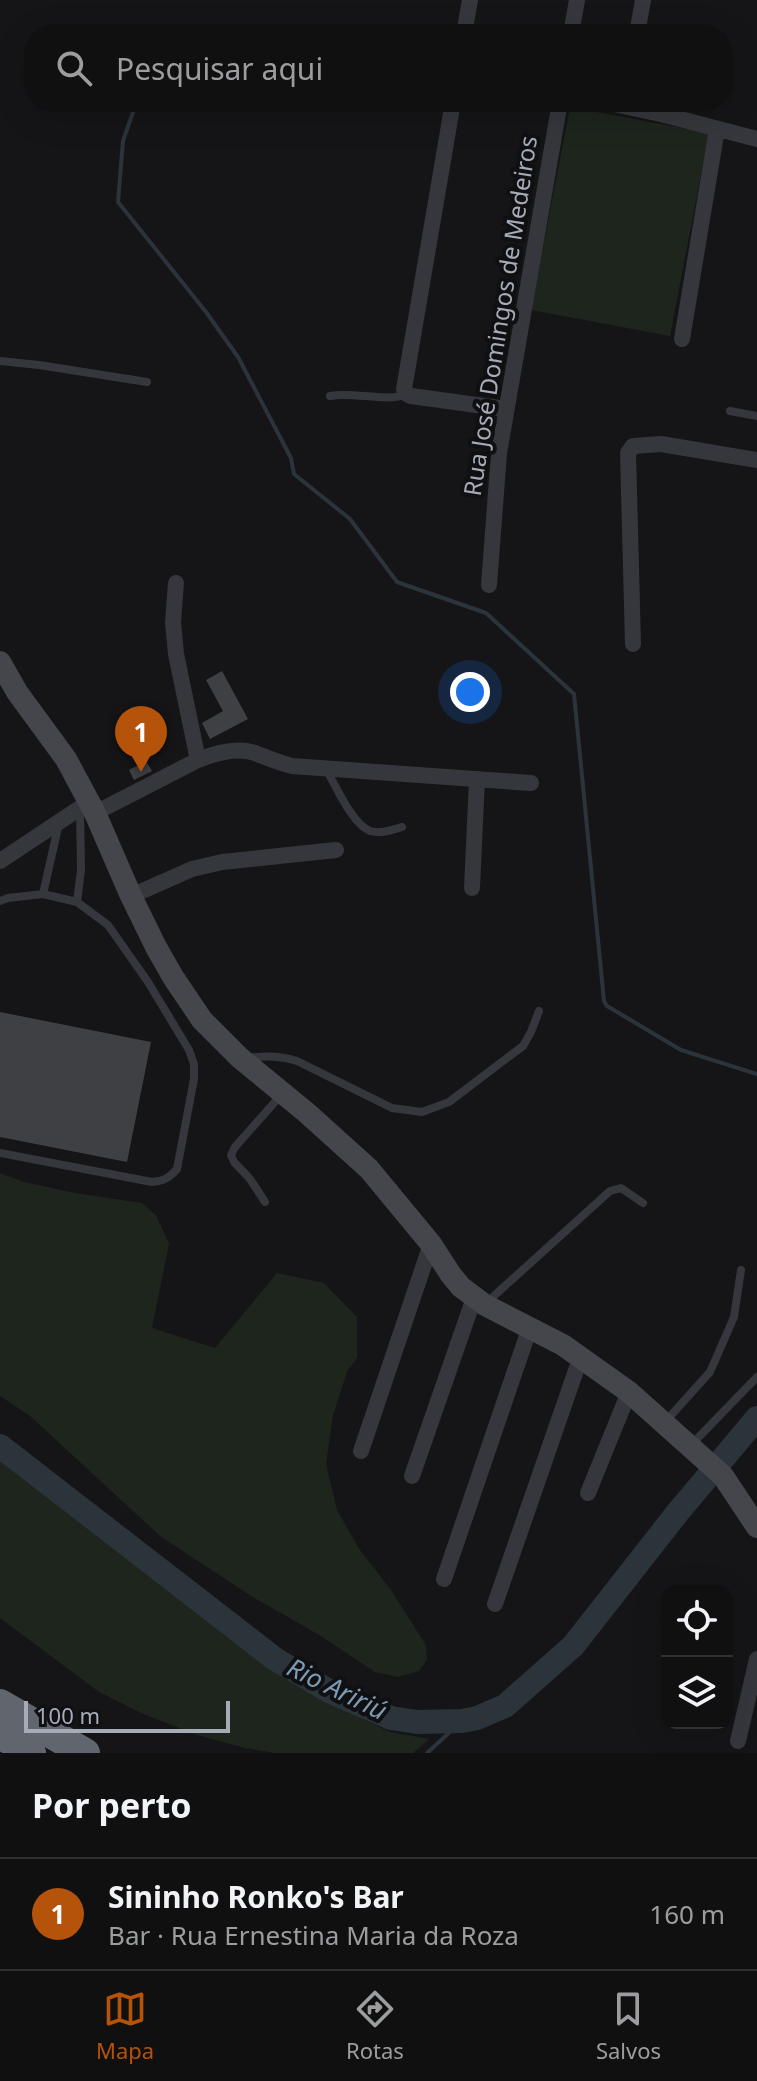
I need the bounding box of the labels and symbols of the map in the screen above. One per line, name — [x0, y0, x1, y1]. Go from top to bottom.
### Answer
street label: Rua José Domingos de Medeiros — [455, 133, 544, 498]
your location — [450, 672, 490, 712]
pin: 1 — [115, 706, 167, 772]
water label: Rio Aririú — [282, 1649, 393, 1728]
scale bar — [24, 1697, 230, 1733]

